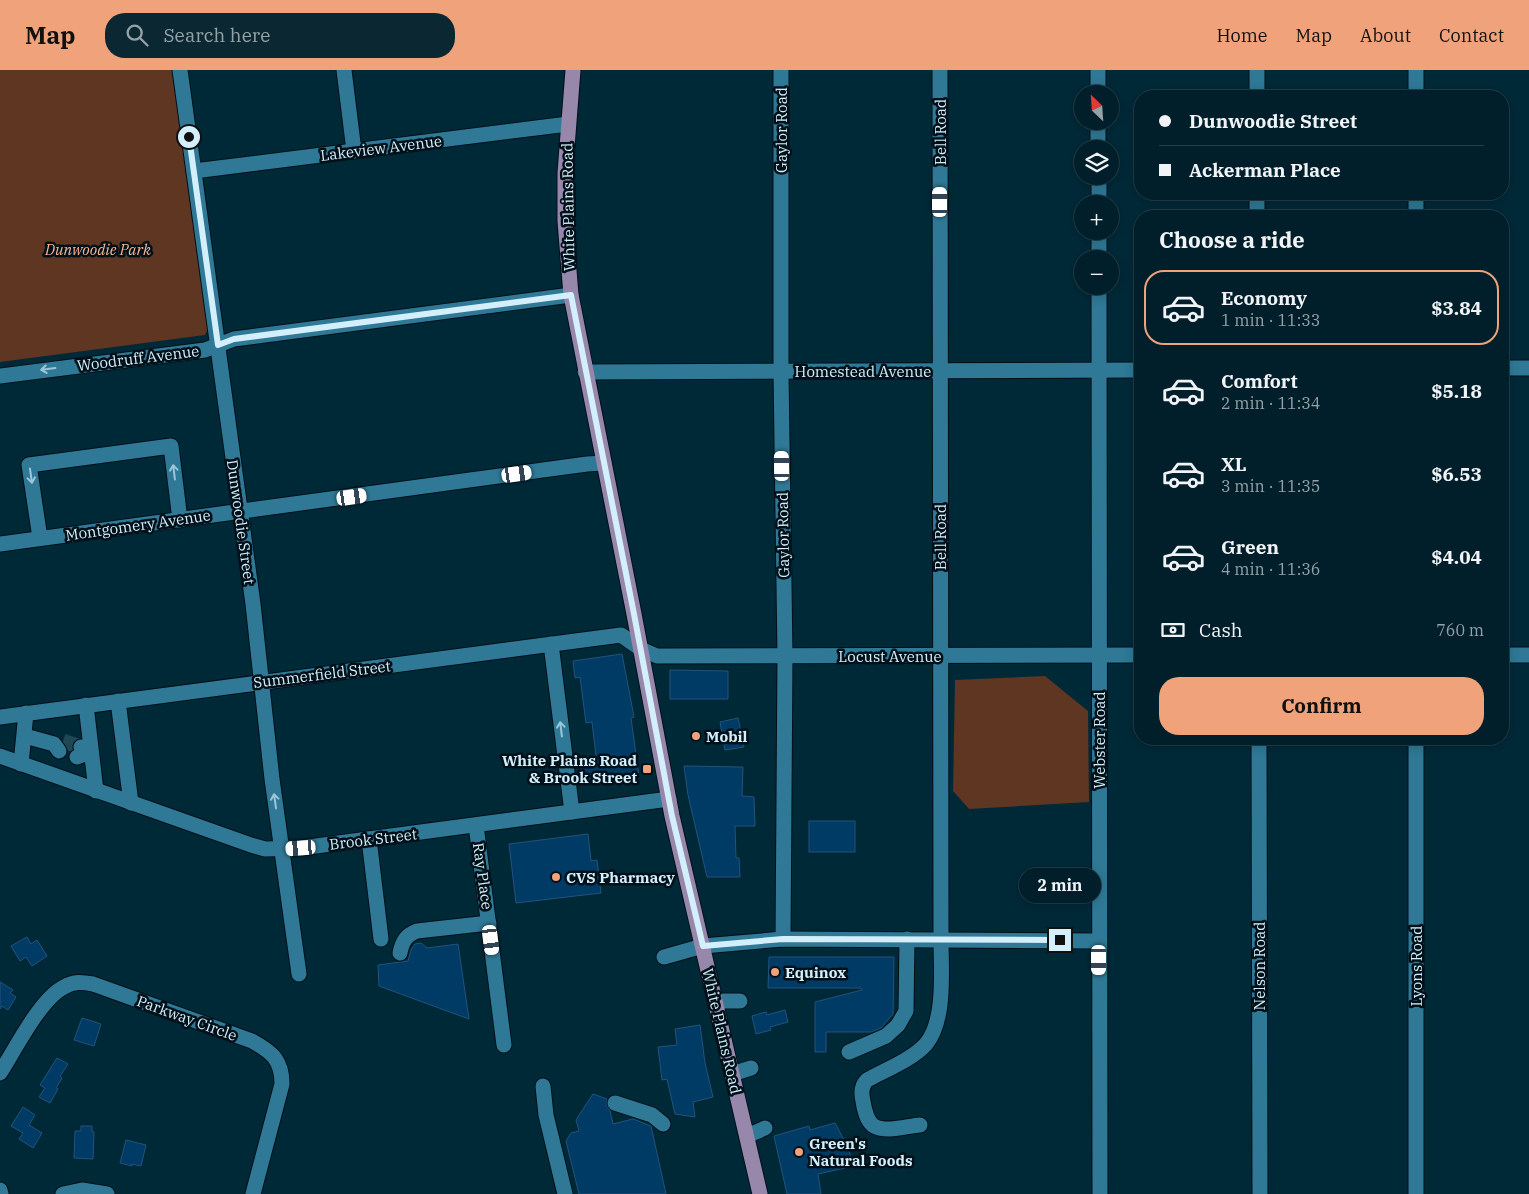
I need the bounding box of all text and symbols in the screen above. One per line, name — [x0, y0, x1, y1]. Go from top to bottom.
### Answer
search box — [105, 13, 455, 58]
text: Map — [25, 19, 75, 51]
icon: search — [123, 21, 151, 49]
text: Search here — [163, 23, 270, 47]
text: Home — [1216, 24, 1268, 47]
text: Map — [1296, 24, 1332, 47]
text: About — [1360, 24, 1411, 47]
text: Contact — [1439, 24, 1504, 47]
north arrow — [1074, 85, 1119, 130]
map controls — [1074, 85, 1119, 295]
street label: Gaylor Road — [772, 87, 791, 173]
street label: Bell Road — [931, 99, 950, 165]
text: Dunwoodie Street — [1189, 109, 1357, 133]
route start — [178, 126, 200, 148]
street label: Lakeview Avenue — [319, 131, 443, 165]
button: layers — [1074, 140, 1119, 185]
street label: White Plains Road — [557, 143, 579, 271]
text: Ackerman Place — [1189, 158, 1341, 182]
car — [932, 187, 947, 217]
button: + — [1074, 195, 1119, 240]
text: Choose a ride — [1159, 225, 1305, 254]
park label: Dunwoodie Park — [44, 240, 151, 259]
button: − — [1074, 250, 1119, 295]
icon: car — [1161, 285, 1206, 330]
text: Economy — [1221, 286, 1307, 310]
text: $3.84 — [1431, 296, 1482, 320]
text: 1 min · 11:33 — [1221, 310, 1320, 330]
street label: Woodruff Avenue — [76, 341, 200, 375]
street label: Homestead Avenue — [795, 362, 931, 381]
one-way arrow — [41, 364, 57, 374]
icon: car — [1161, 368, 1206, 413]
text: Comfort — [1221, 369, 1298, 393]
text: $5.18 — [1431, 379, 1482, 403]
text: 2 min · 11:34 — [1221, 393, 1320, 413]
car — [774, 451, 789, 481]
icon: car — [1161, 451, 1206, 496]
text: XL — [1221, 452, 1247, 476]
street label: Dunwoodie Street — [223, 458, 259, 586]
text: $6.53 — [1431, 462, 1482, 486]
one-way arrow — [169, 464, 179, 480]
car — [501, 464, 532, 484]
one-way arrow — [26, 468, 36, 484]
text: 3 min · 11:35 — [1221, 476, 1320, 496]
car — [336, 487, 367, 507]
street label: Gaylor Road — [773, 492, 793, 578]
street label: Bell Road — [931, 504, 950, 570]
street label: Montgomery Avenue — [64, 505, 212, 545]
icon: car — [1161, 534, 1206, 579]
text: Green — [1221, 535, 1279, 559]
text: $4.04 — [1431, 545, 1482, 569]
text: 4 min · 11:36 — [1221, 559, 1320, 579]
icon: cash — [1159, 616, 1187, 644]
text: Cash — [1199, 618, 1243, 642]
text: 760 m — [1436, 620, 1484, 640]
street label: Locust Avenue — [838, 647, 942, 666]
street label: Summerfield Street — [252, 656, 392, 692]
button: Confirm — [1159, 677, 1484, 735]
street label: Webster Road — [1090, 691, 1109, 789]
one-way arrow — [556, 721, 566, 737]
place label: Mobil — [706, 727, 748, 746]
marker: Mobil — [690, 730, 702, 742]
place label: White Plains Road & Brook Street — [502, 751, 638, 787]
marker: White Plains Road & Brook Street — [641, 763, 653, 775]
one-way arrow — [270, 794, 280, 810]
street label: Brook Street — [328, 824, 418, 854]
car — [285, 839, 316, 857]
street label: Ray Place — [469, 841, 497, 911]
place label: CVS Pharmacy — [566, 868, 675, 887]
callout: 2 min — [1019, 868, 1101, 902]
marker: CVS Pharmacy — [550, 871, 562, 883]
text: 2 min — [1038, 875, 1082, 895]
street label: Nelson Road — [1250, 922, 1269, 1010]
car — [481, 924, 500, 956]
street label: Lyons Road — [1407, 926, 1426, 1006]
route end — [1049, 929, 1071, 951]
car — [1091, 945, 1106, 975]
place label: Equinox — [785, 963, 846, 982]
street label: White Plains Road — [698, 966, 746, 1096]
marker: Equinox — [769, 966, 781, 978]
street label: Parkway Circle — [134, 991, 240, 1045]
place label: Green's Natural Foods — [809, 1134, 913, 1170]
marker: Green's Natural Foods — [793, 1146, 805, 1158]

